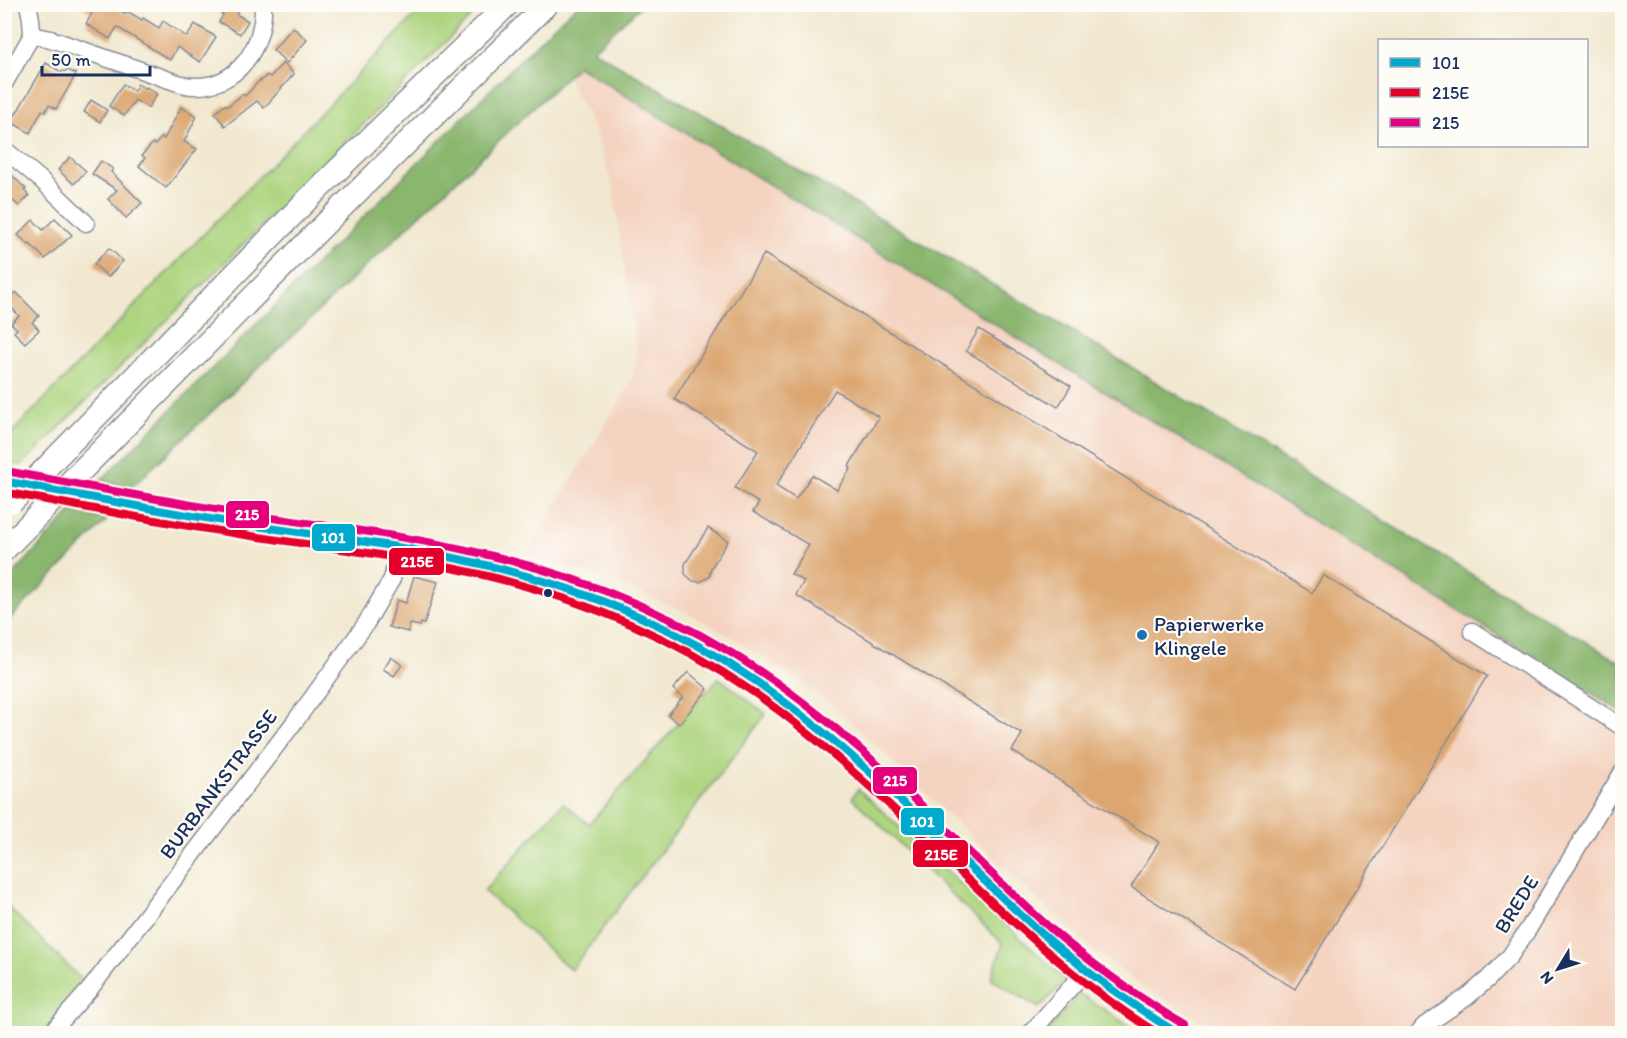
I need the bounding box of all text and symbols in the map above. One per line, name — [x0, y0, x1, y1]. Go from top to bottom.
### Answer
scale bar — [42, 39, 150, 77]
legend — [1378, 39, 1588, 147]
text: 50 m — [51, 49, 91, 71]
text: 101 — [1432, 52, 1460, 74]
text: 215E — [1432, 82, 1469, 104]
text: 215 — [1432, 112, 1459, 134]
line badge: 215 — [225, 500, 270, 529]
text: 215 — [235, 505, 260, 524]
line badge: 101 — [311, 523, 356, 552]
text: 101 — [321, 528, 346, 547]
line badge: 215E — [388, 547, 445, 576]
text: 215E — [400, 552, 434, 571]
unlabelled marker — [542, 587, 554, 599]
place label: Papierwerke Klingele — [1154, 611, 1264, 660]
marker: Papierwerke Klingele — [1135, 628, 1149, 642]
street label: BURBANKSTRASSE — [154, 704, 282, 864]
line badge: 215 — [872, 766, 918, 795]
text: 215 — [883, 771, 908, 790]
line badge: 101 — [900, 807, 945, 836]
text: 101 — [910, 812, 935, 831]
line badge: 215E — [912, 839, 969, 868]
text: 215E — [924, 845, 958, 864]
street label: BREDE — [1488, 870, 1544, 938]
north arrow — [1528, 939, 1588, 999]
text: N — [1536, 968, 1557, 988]

